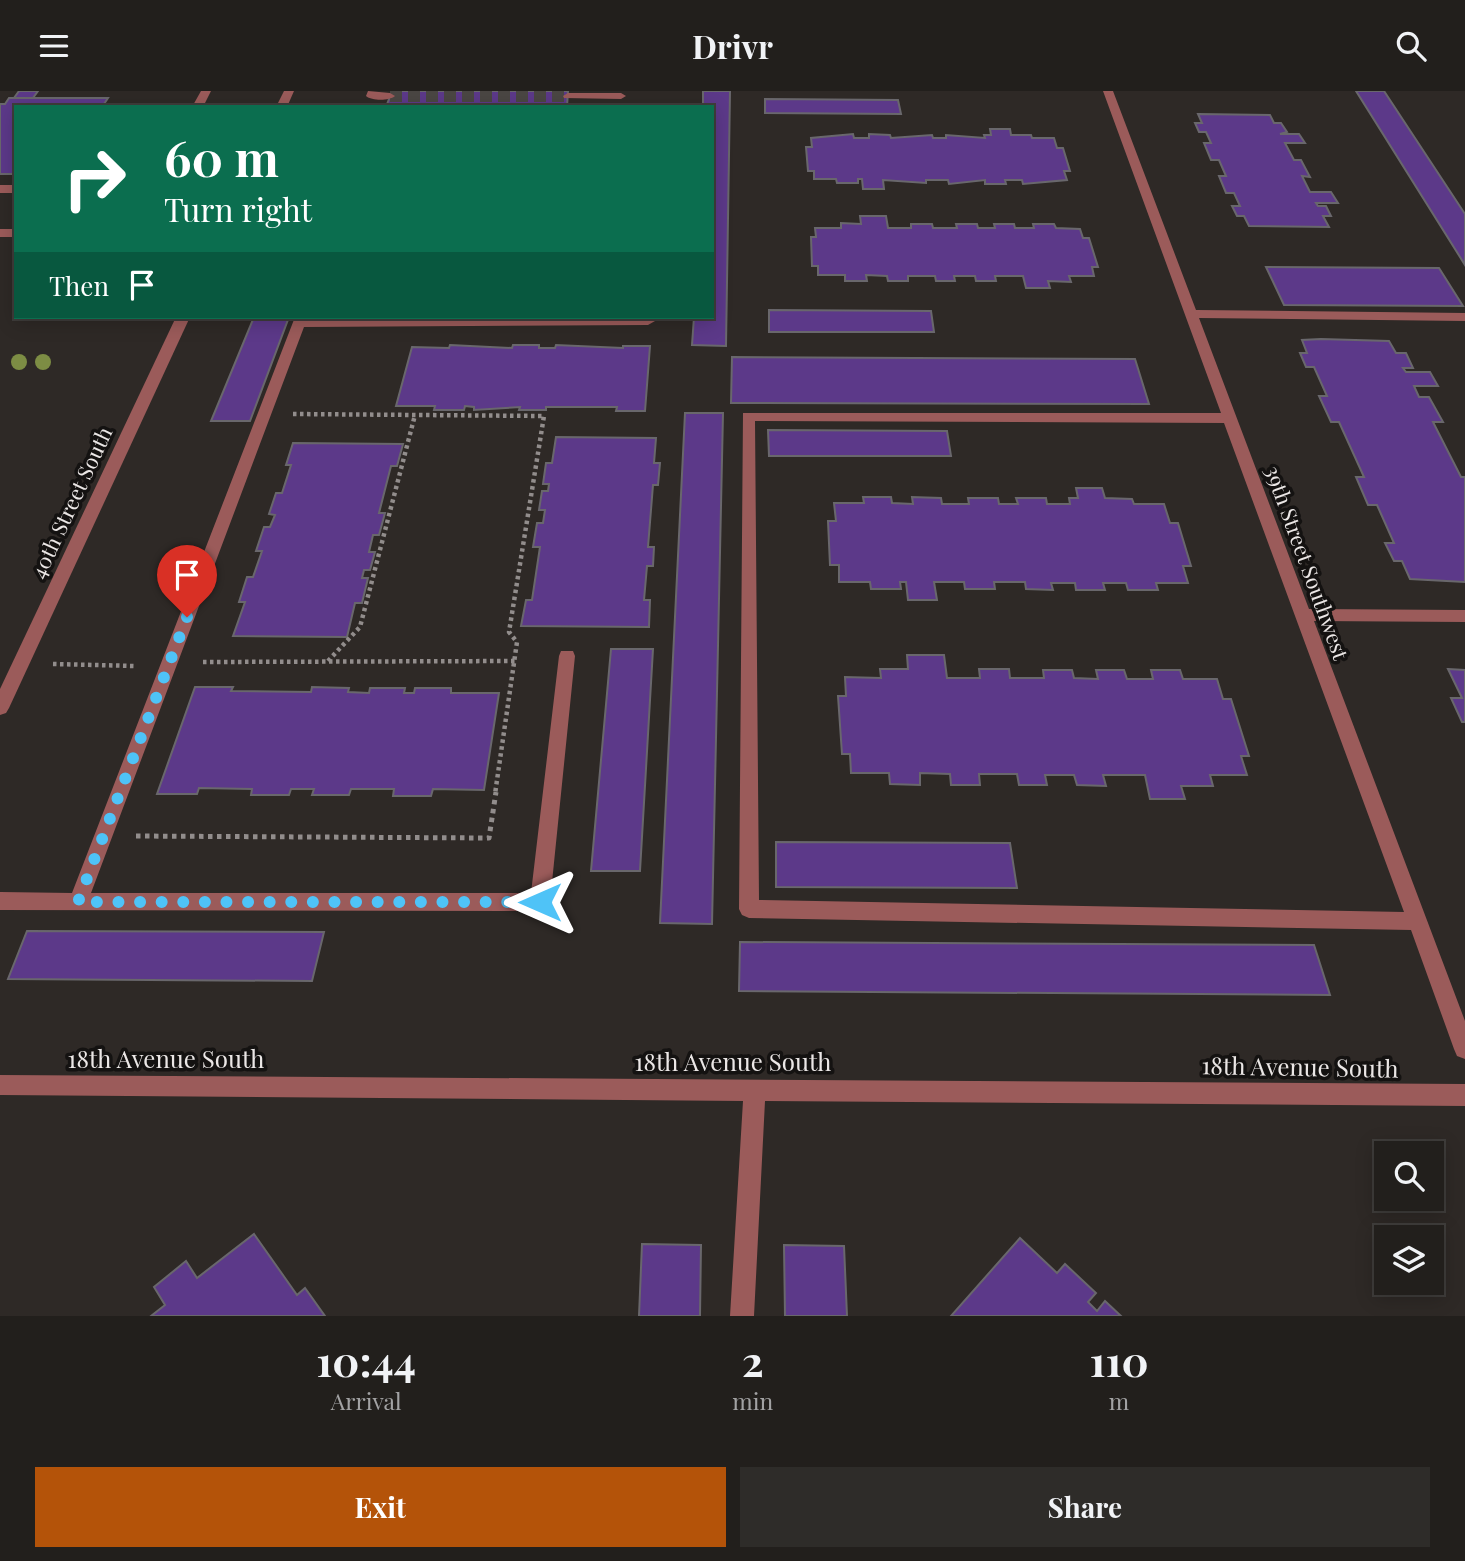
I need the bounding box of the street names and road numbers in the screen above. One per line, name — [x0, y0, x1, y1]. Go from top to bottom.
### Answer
street label: 40th Street South — [23, 421, 118, 582]
street label: 39th Street Southwest — [1260, 461, 1356, 664]
street label: 18th Avenue South — [68, 1042, 264, 1074]
street label: 18th Avenue South — [635, 1045, 831, 1077]
street label: 18th Avenue South — [1201, 1048, 1399, 1084]

